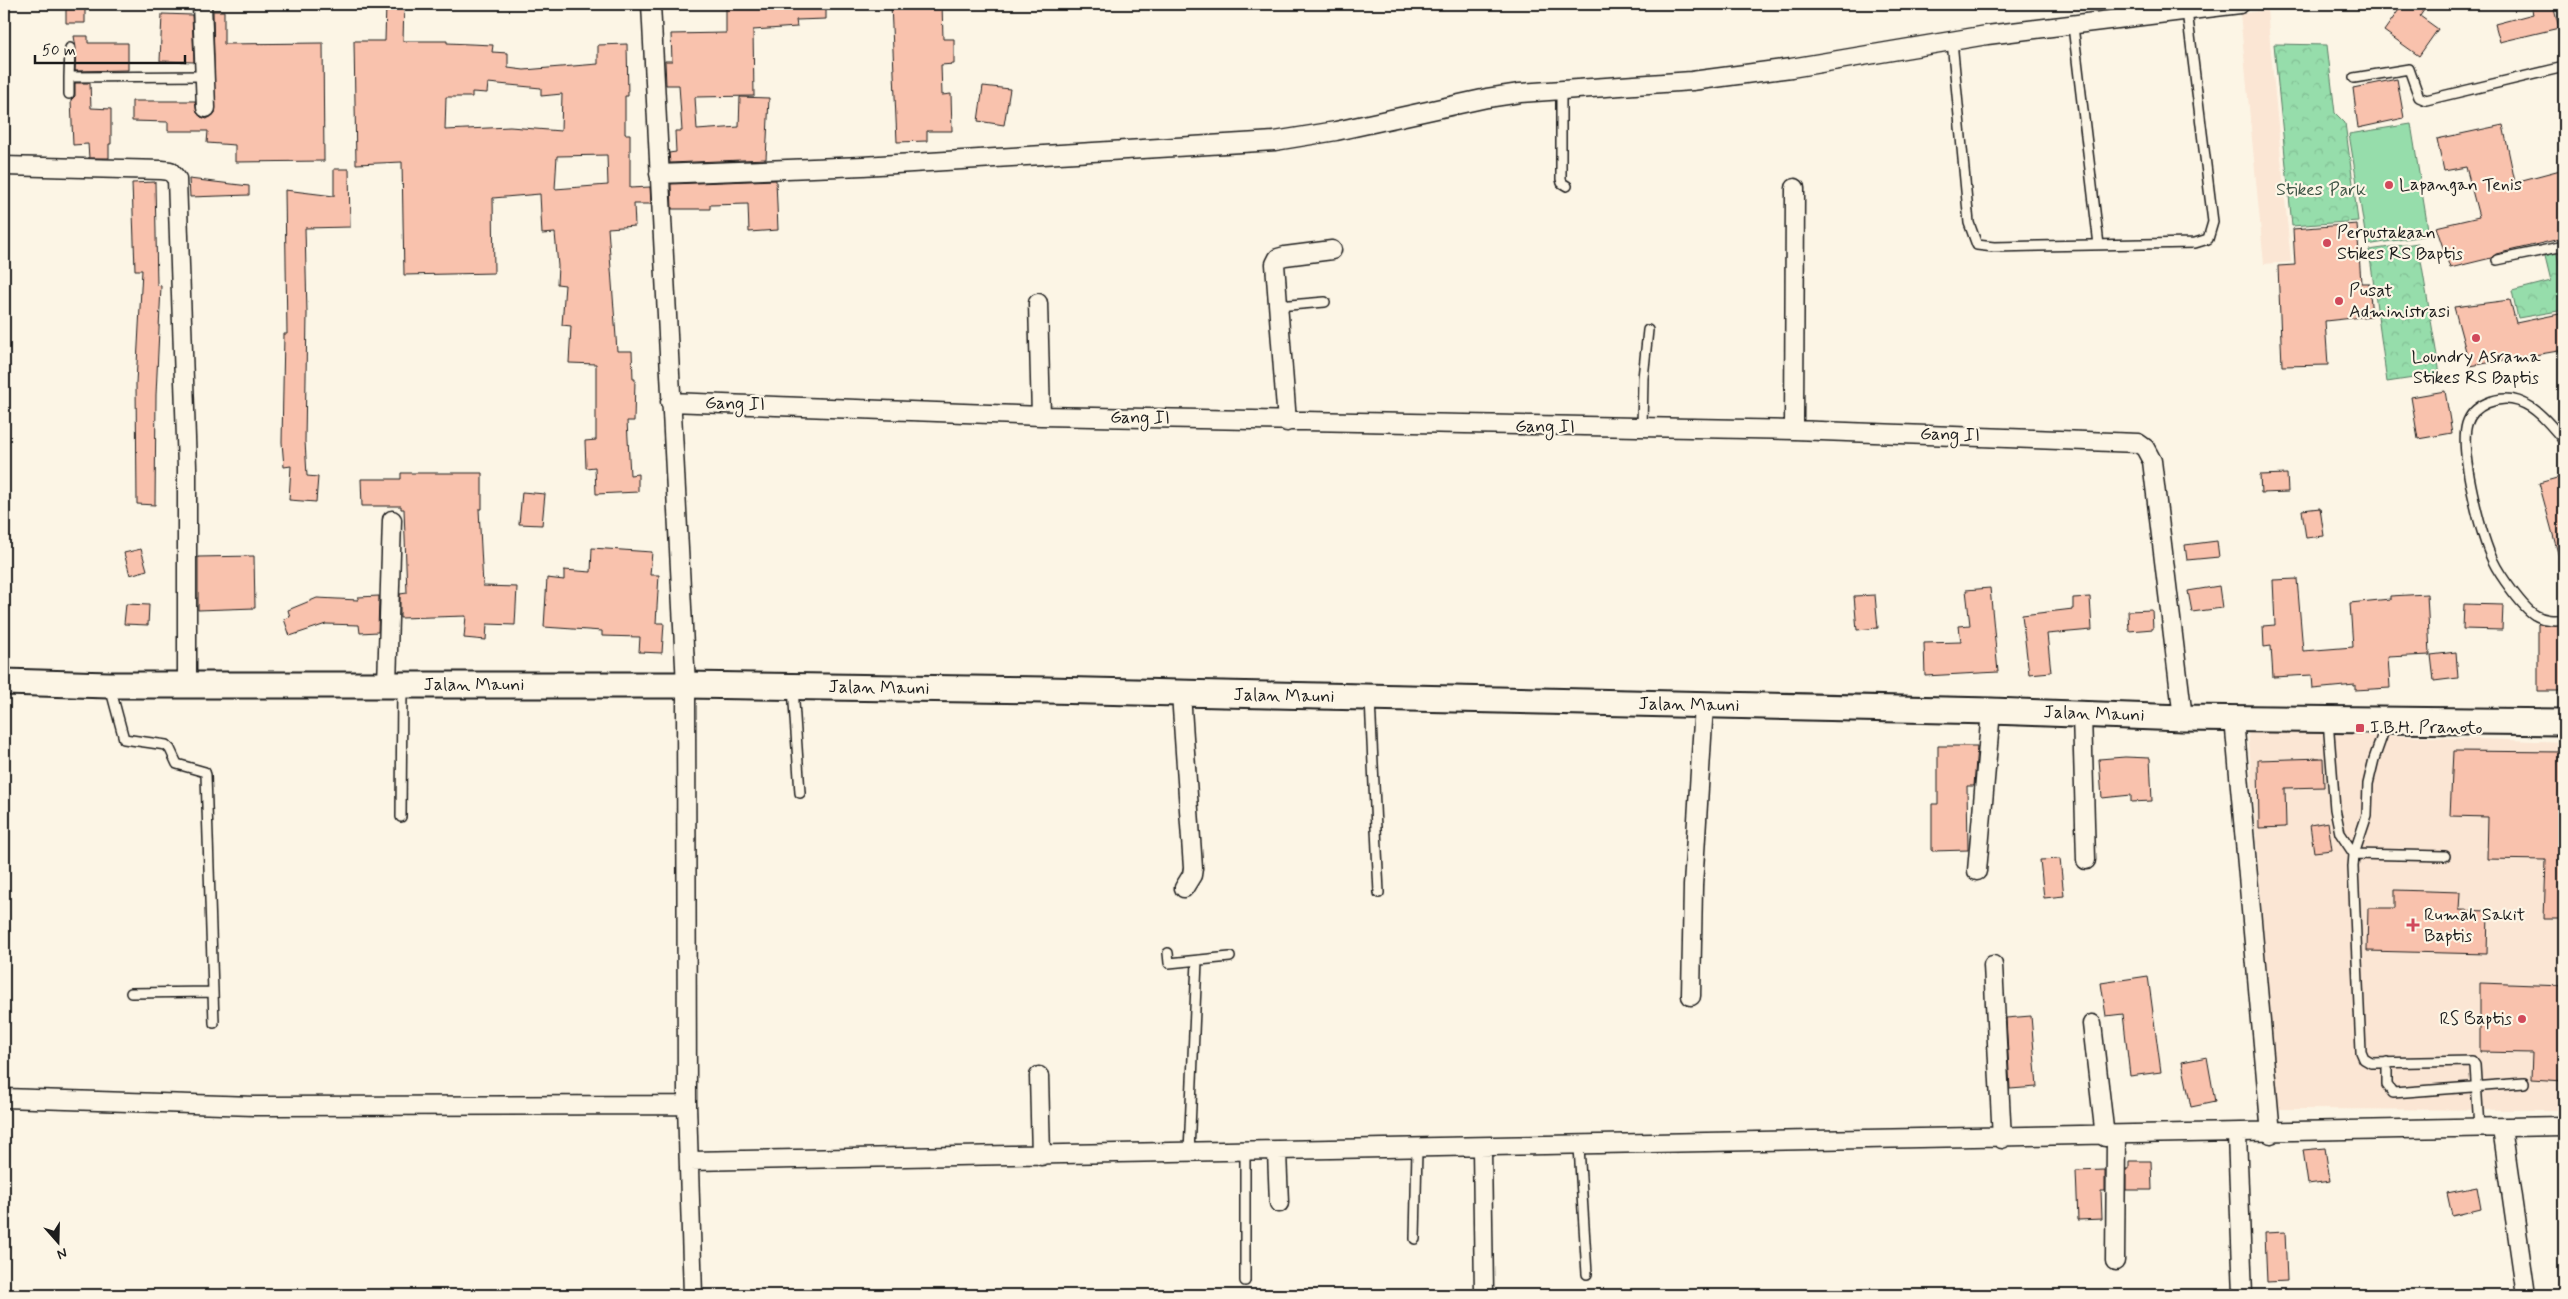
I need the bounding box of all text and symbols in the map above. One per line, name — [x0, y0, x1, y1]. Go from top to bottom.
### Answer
scale bar — [35, 32, 185, 64]
text: 50 m — [42, 41, 76, 61]
place label: Lapangan Tenis — [2399, 173, 2522, 197]
park label: Stikes Park — [2276, 178, 2366, 202]
marker: Lapangan Tenis — [2383, 179, 2395, 191]
place label: Perpustakaan Stikes RS Baptis — [2337, 221, 2463, 266]
marker: Perpustakaan Stikes RS Baptis — [2321, 237, 2333, 249]
place label: Pusat Administrasi — [2349, 279, 2450, 324]
marker: Pusat Administrasi — [2333, 295, 2345, 307]
marker: Loundry Asrama Stikes RS Baptis — [2470, 332, 2482, 344]
place label: Loundry Asrama Stikes RS Baptis — [2411, 345, 2541, 390]
street label: Gang II — [705, 391, 765, 418]
street label: Gang II — [1110, 405, 1170, 432]
street label: Gang II — [1515, 414, 1575, 441]
street label: Gang II — [1920, 422, 1980, 449]
street label: Jalan Mauni — [423, 673, 525, 697]
street label: Jalan Mauni — [828, 675, 930, 701]
street label: Jalan Mauni — [1233, 683, 1335, 709]
street label: Jalan Mauni — [1638, 692, 1740, 718]
street label: Jalan Mauni — [2043, 700, 2145, 728]
place label: I.B.H. Pranoto — [2370, 716, 2483, 740]
marker: I.B.H. Pranoto — [2354, 722, 2366, 734]
place label: Rumah Sakit Baptis — [2424, 903, 2525, 948]
marker: Rumah Sakit Baptis — [2406, 918, 2420, 932]
place label: RS Baptis — [2440, 1007, 2512, 1031]
marker: RS Baptis — [2516, 1013, 2528, 1025]
north arrow — [32, 1216, 82, 1266]
text: N — [55, 1243, 70, 1263]

